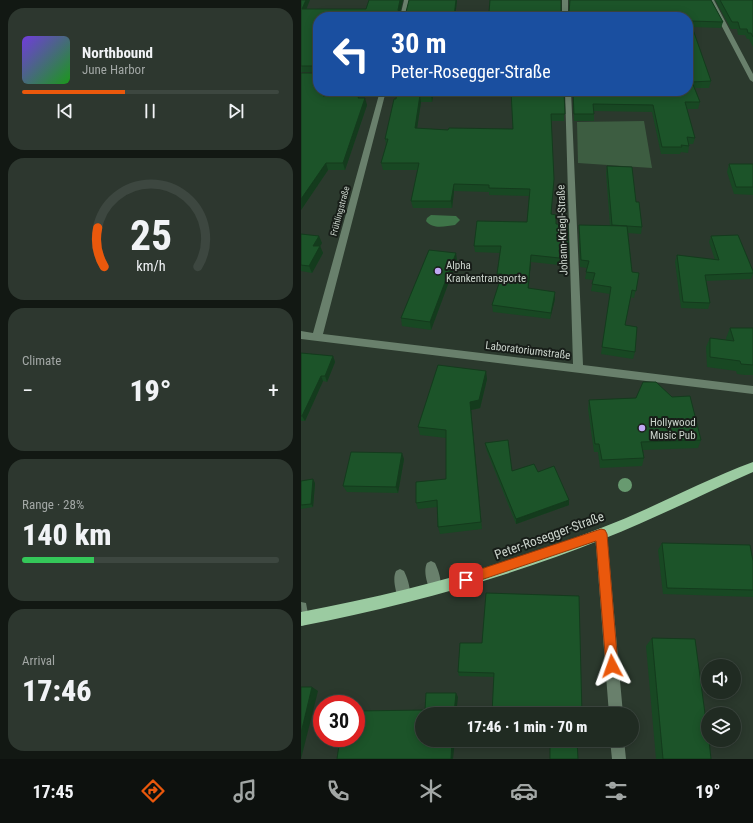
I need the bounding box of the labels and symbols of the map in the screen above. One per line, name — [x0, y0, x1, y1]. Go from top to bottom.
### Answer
street label: Johann-Kriegl-Straße — [554, 184, 571, 276]
street label: Frühlingstraße — [329, 185, 351, 237]
place label: Alpha Krankentransporte — [446, 259, 526, 285]
marker: Alpha Krankentransporte — [433, 266, 443, 276]
street label: Laboratoriumstraße — [485, 339, 571, 362]
place label: Hollywood Music Pub — [650, 416, 696, 442]
marker: Hollywood Music Pub — [637, 423, 647, 433]
street label: Peter-Rosegger-Straße — [492, 509, 606, 562]
pin — [449, 563, 483, 597]
position arrow — [591, 645, 633, 687]
speed limit sign: 30 — [313, 695, 365, 747]

